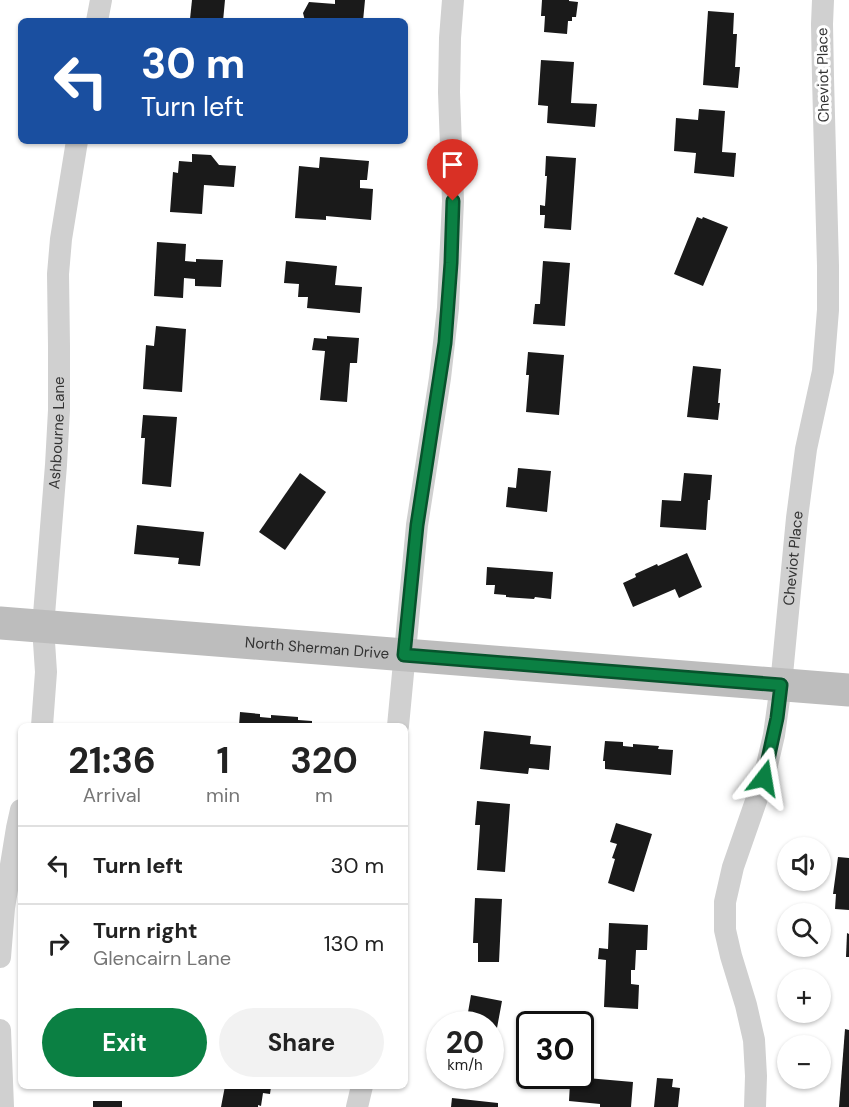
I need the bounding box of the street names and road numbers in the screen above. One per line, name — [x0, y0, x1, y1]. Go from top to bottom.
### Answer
street label: Cheviot Place — [812, 27, 834, 123]
street label: Ashbourne Lane — [44, 376, 69, 490]
street label: Cheviot Place — [779, 510, 808, 607]
street label: North Sherman Drive — [244, 632, 390, 664]

